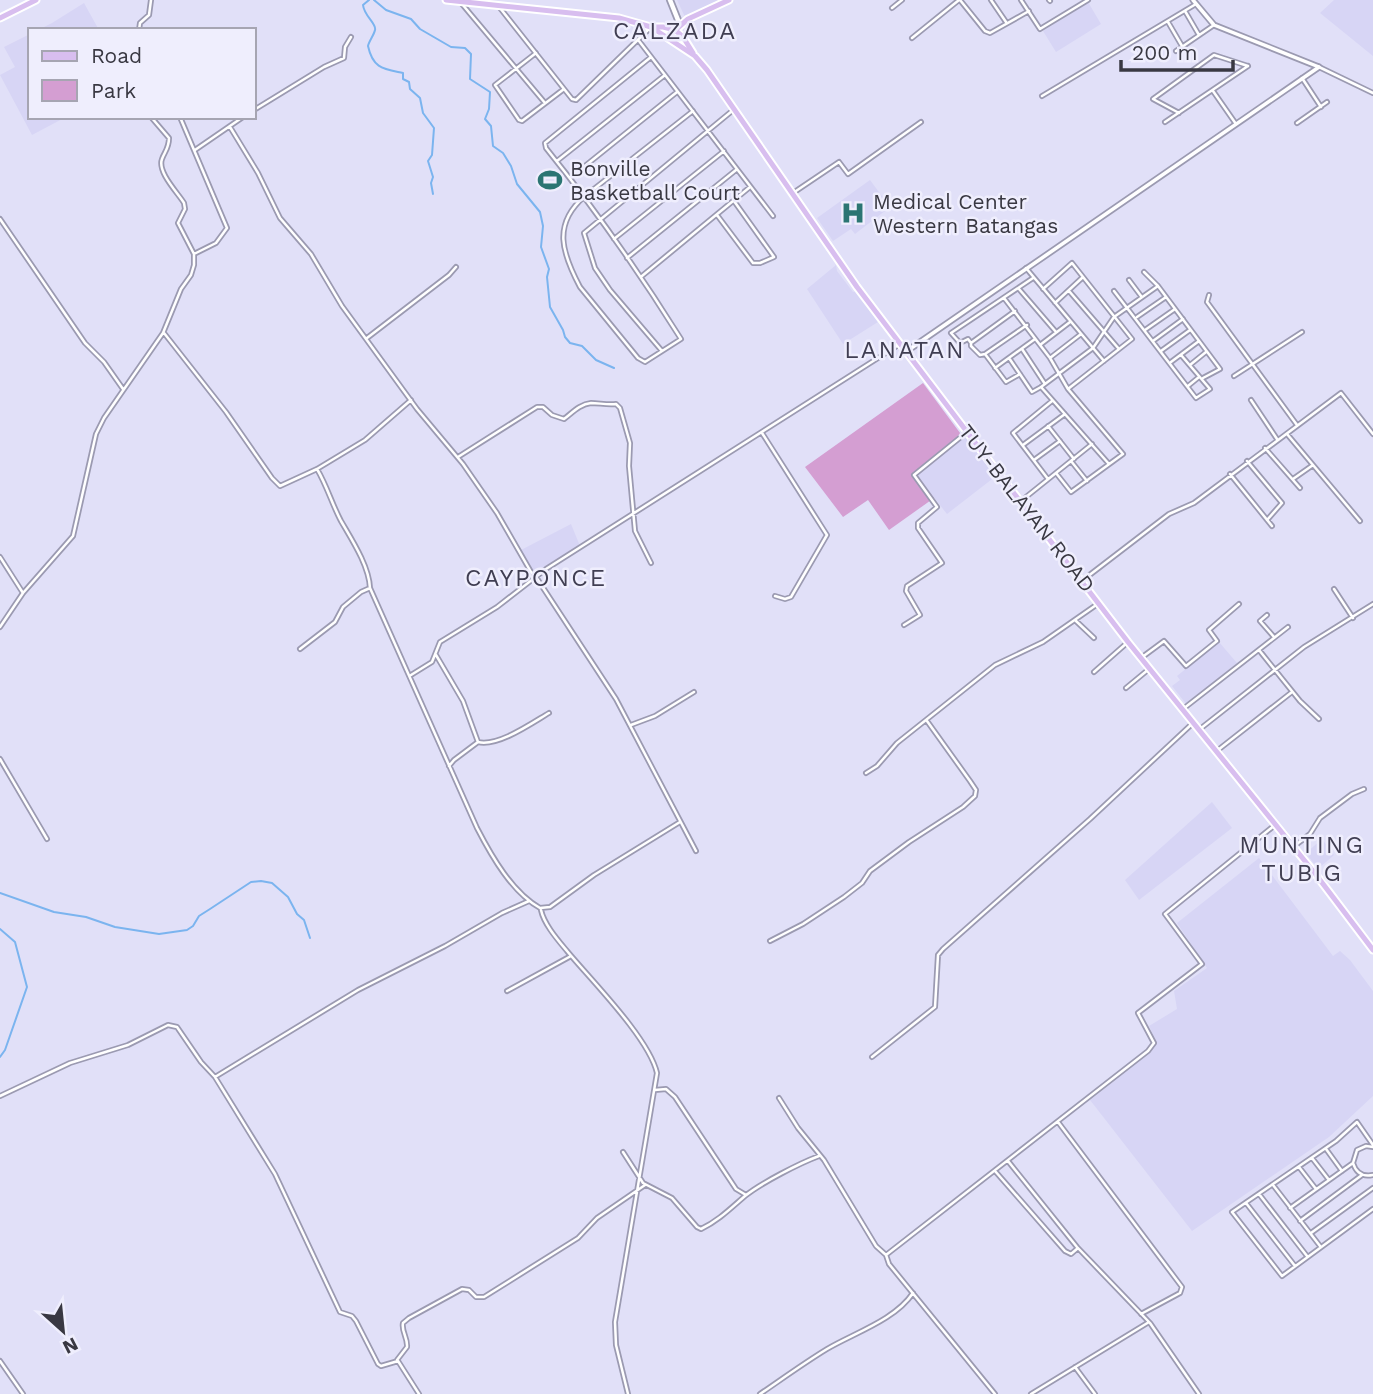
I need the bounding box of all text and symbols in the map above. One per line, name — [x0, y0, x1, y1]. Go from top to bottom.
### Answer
district label: CALZADA — [613, 17, 737, 45]
legend — [28, 28, 256, 119]
scale bar — [1121, 28, 1233, 72]
text: 200 m — [1132, 40, 1198, 65]
text: Road — [91, 43, 142, 68]
text: Park — [91, 78, 136, 103]
place label: Bonville Basketball Court — [570, 156, 740, 205]
sports icon: Bonville Basketball Court — [536, 166, 564, 194]
place label: Medical Center Western Batangas — [873, 189, 1058, 238]
hospital icon: Medical Center Western Batangas — [839, 199, 867, 227]
district label: LANATAN — [844, 336, 966, 364]
street label: TUY-BALAYAN ROAD — [954, 419, 1100, 597]
district label: CAYPONCE — [465, 564, 607, 592]
district label: MUNTING TUBIG — [1239, 831, 1365, 887]
north arrow — [28, 1296, 98, 1366]
text: N — [59, 1332, 82, 1359]

